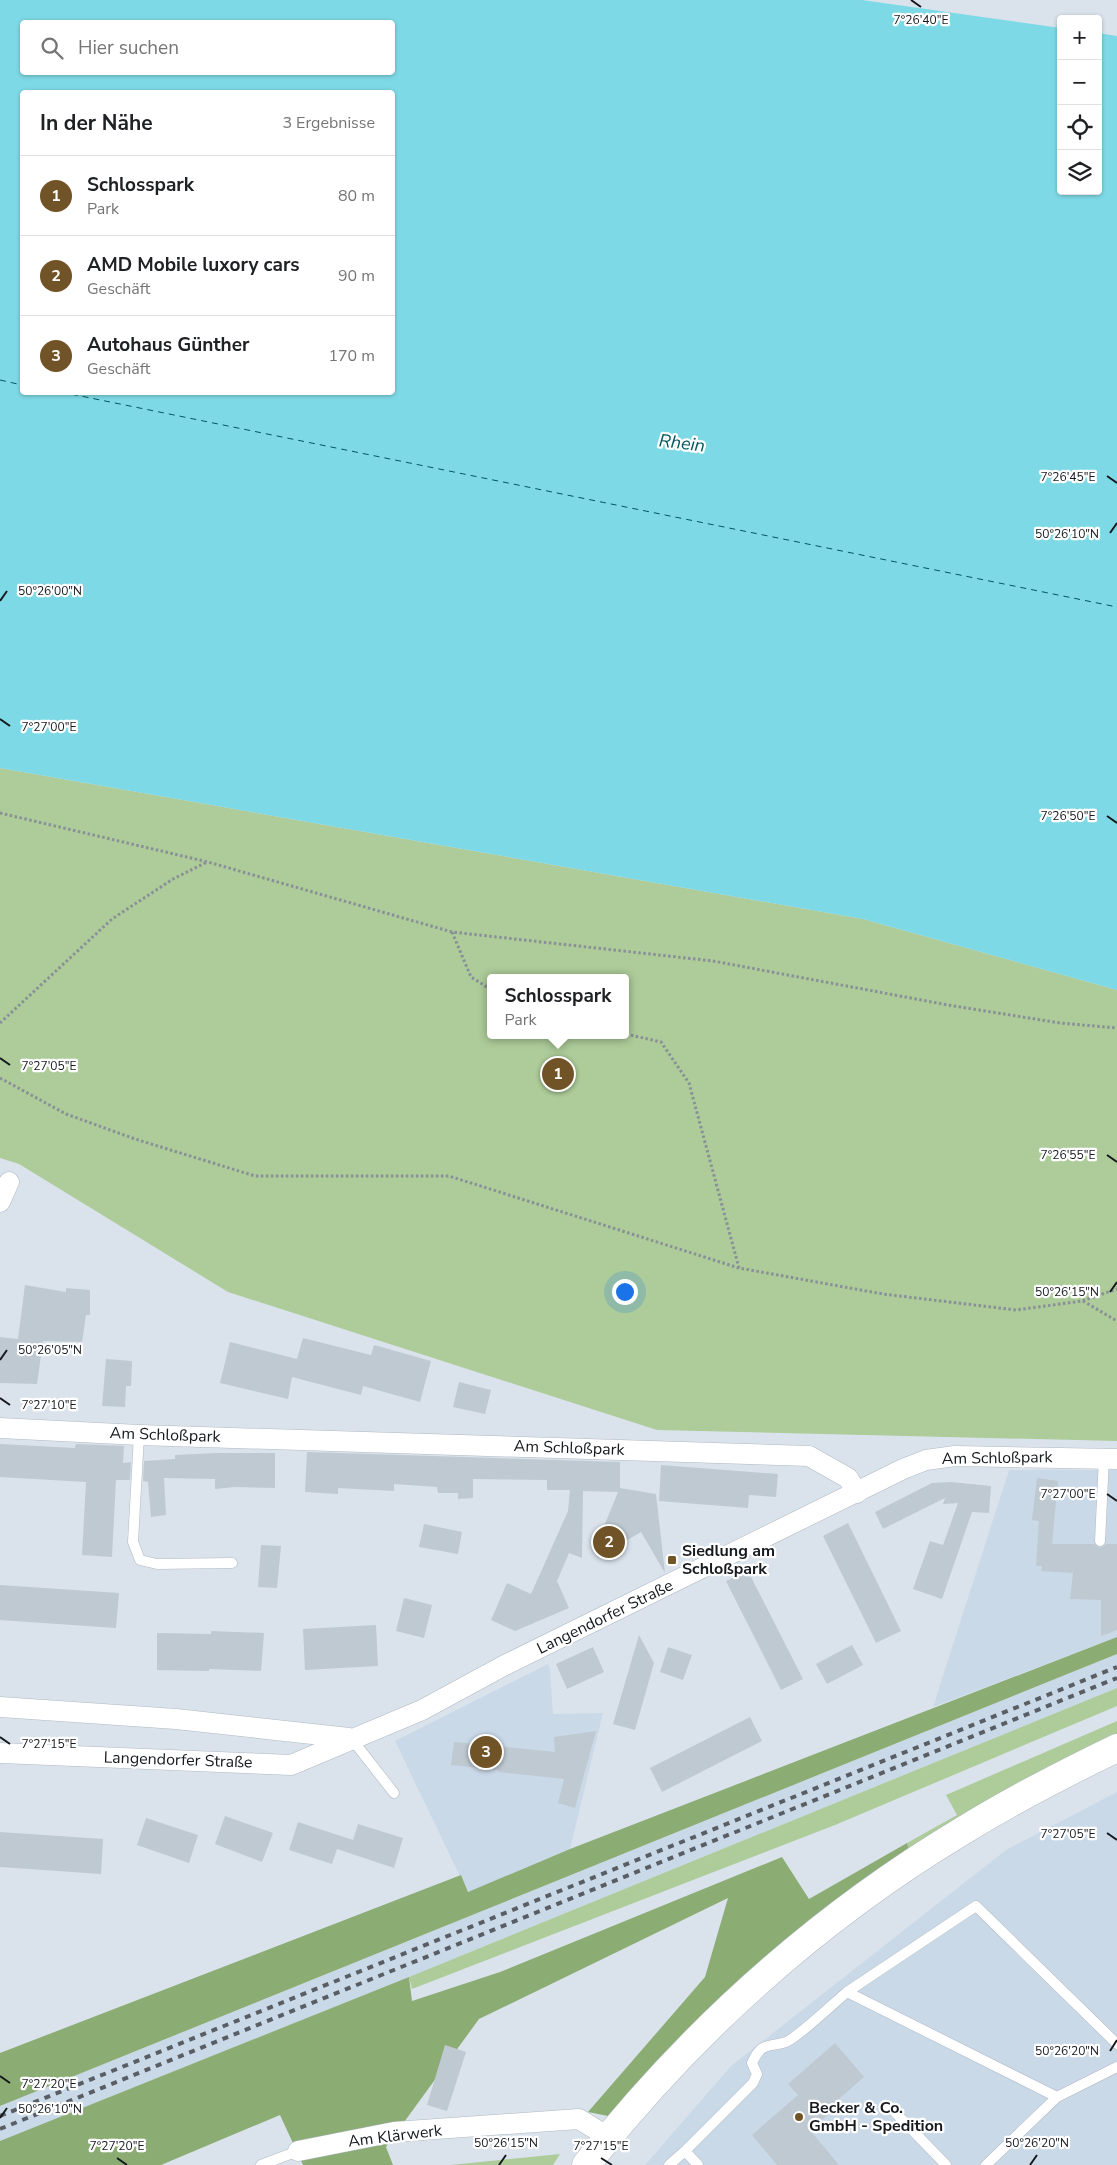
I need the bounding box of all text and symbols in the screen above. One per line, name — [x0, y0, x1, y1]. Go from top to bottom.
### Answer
text: 7°26'40"E — [894, 12, 948, 28]
map controls — [1057, 15, 1102, 195]
button: + — [1057, 15, 1102, 60]
search box — [20, 20, 395, 75]
icon: search — [38, 34, 66, 62]
text: Hier suchen — [78, 35, 179, 61]
button: − — [1057, 60, 1102, 105]
button: locate — [1057, 105, 1102, 150]
text: In der Nähe — [40, 109, 153, 137]
text: 3 Ergebnisse — [282, 112, 375, 134]
button: layers — [1057, 150, 1102, 195]
text: Schlosspark — [87, 172, 194, 198]
text: 1 — [51, 185, 61, 207]
text: 80 m — [338, 185, 375, 207]
text: Park — [87, 198, 119, 220]
text: AMD Mobile luxory cars — [87, 252, 300, 278]
text: 2 — [51, 265, 61, 287]
text: 90 m — [338, 265, 375, 287]
text: Geschäft — [87, 278, 150, 300]
text: Autohaus Günther — [87, 332, 249, 358]
text: 3 — [51, 345, 61, 367]
text: 170 m — [328, 345, 375, 367]
text: Geschäft — [87, 358, 150, 380]
water label: Rhein — [658, 428, 706, 458]
text: 7°26'45"E — [1041, 469, 1095, 485]
text: 50°26'10"N — [1035, 526, 1099, 542]
text: 50°26'00"N — [18, 583, 82, 599]
text: 7°27'00"E — [22, 719, 76, 735]
text: 7°26'50"E — [1041, 808, 1095, 824]
popup — [487, 974, 629, 1039]
text: Schlosspark — [505, 983, 611, 1009]
text: Park — [505, 1009, 536, 1031]
pin: 1 — [542, 1055, 574, 1093]
text: 7°27'05"E — [22, 1058, 76, 1074]
text: 7°26'55"E — [1041, 1147, 1095, 1163]
your location — [612, 1279, 638, 1305]
text: 50°26'15"N — [1035, 1284, 1099, 1300]
text: 50°26'05"N — [18, 1342, 82, 1358]
text: 7°27'10"E — [22, 1397, 76, 1413]
street label: Am Schloßpark — [109, 1422, 222, 1448]
street label: Am Schloßpark — [513, 1435, 626, 1461]
street label: Am Schloßpark — [941, 1446, 1054, 1470]
text: 7°27'00"E — [1041, 1486, 1095, 1502]
pin: 2 — [593, 1523, 625, 1561]
place label: Siedlung am Schloßpark — [682, 1540, 775, 1580]
marker: Siedlung am Schloßpark — [666, 1554, 678, 1566]
street label: Langendorfer Straße — [533, 1574, 677, 1660]
pin: 3 — [470, 1733, 502, 1771]
text: 7°27'15"E — [22, 1736, 76, 1752]
street label: Langendorfer Straße — [103, 1746, 253, 1774]
text: 7°27'05"E — [1041, 1826, 1095, 1842]
text: 50°26'20"N — [1035, 2043, 1099, 2059]
text: 7°27'20"E — [22, 2076, 76, 2092]
place label: Becker & Co. GmbH - Spedition — [809, 2097, 943, 2137]
text: 50°26'10"N — [18, 2101, 82, 2117]
marker: Becker & Co. GmbH - Spedition — [793, 2111, 805, 2123]
street label: Am Klärwerk — [347, 2119, 444, 2153]
text: 50°26'15"N — [474, 2135, 538, 2151]
text: 50°26'20"N — [1005, 2135, 1069, 2151]
text: 7°27'20"E — [90, 2138, 144, 2154]
text: 7°27'15"E — [574, 2138, 628, 2154]

